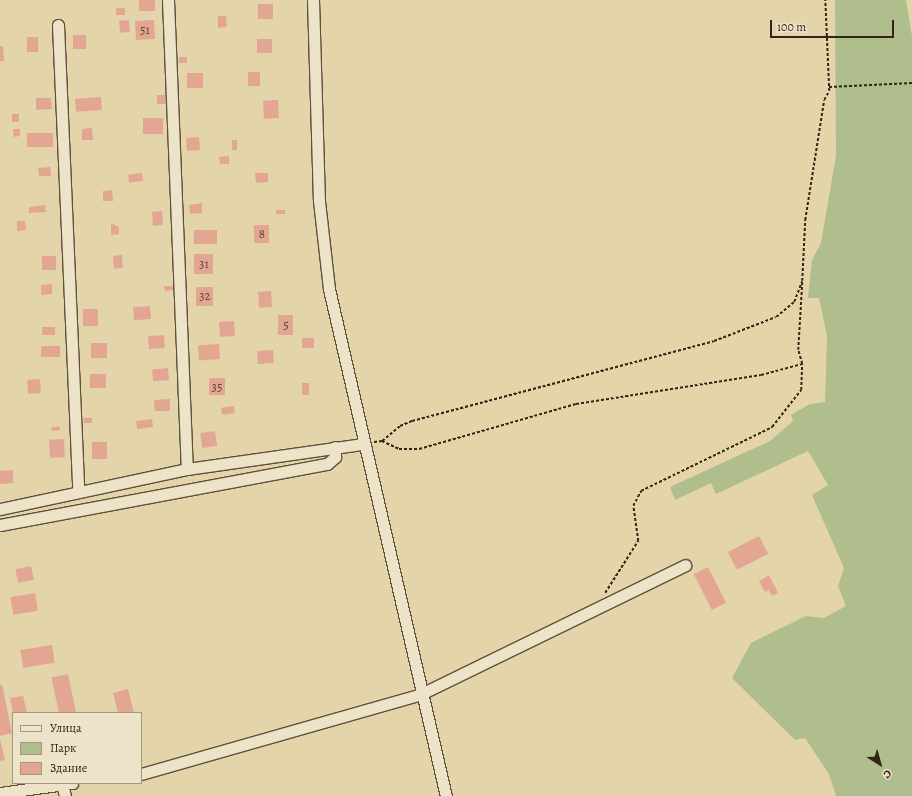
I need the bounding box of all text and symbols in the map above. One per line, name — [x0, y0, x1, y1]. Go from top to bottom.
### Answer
scale bar — [772, 12, 896, 38]
text: 100 m — [777, 19, 806, 35]
house number: 51 — [140, 22, 150, 38]
house number: 8 — [259, 226, 265, 242]
house number: 31 — [199, 256, 209, 272]
house number: 32 — [199, 288, 211, 304]
house number: 5 — [283, 317, 289, 333]
house number: 35 — [212, 379, 222, 395]
legend — [12, 712, 142, 784]
text: Улица — [50, 720, 81, 736]
text: Парк — [50, 740, 76, 756]
north arrow — [860, 744, 900, 784]
text: Здание — [50, 760, 87, 776]
text: С — [880, 766, 895, 782]

